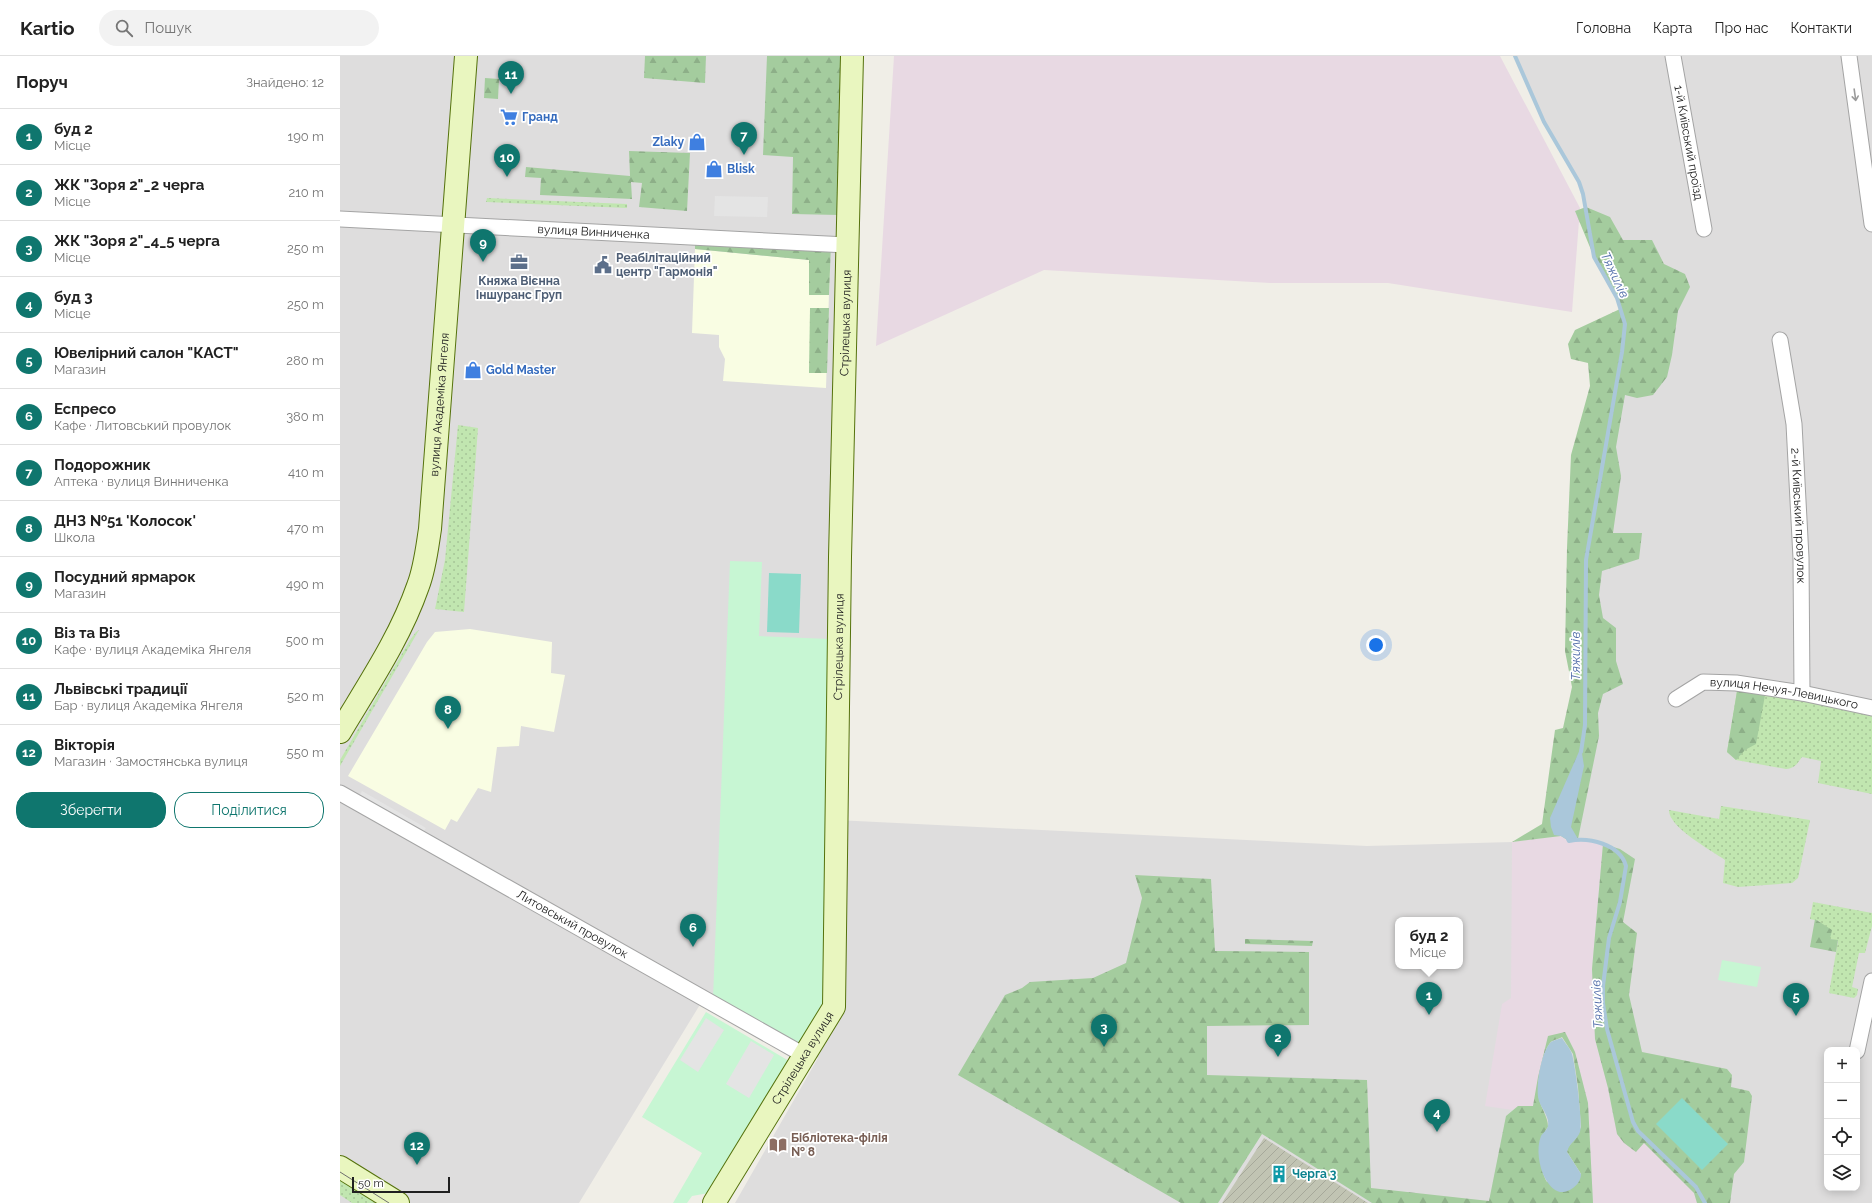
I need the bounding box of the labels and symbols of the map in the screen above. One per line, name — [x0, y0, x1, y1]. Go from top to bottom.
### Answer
pin: 11 — [498, 61, 524, 94]
street label: 1-й Київський проїзд — [1671, 84, 1706, 201]
one-way arrow — [1851, 88, 1859, 101]
supermarket icon: Гранд — [499, 107, 519, 127]
place label: Гранд — [522, 110, 558, 124]
pin: 7 — [731, 122, 757, 155]
shop icon: Zlaky — [687, 132, 707, 152]
place label: Zlaky — [652, 135, 684, 149]
pin: 10 — [494, 144, 520, 177]
shop icon: Blisk — [704, 159, 724, 179]
place label: Blisk — [727, 162, 755, 176]
street label: вулиця Винниченка — [537, 222, 650, 242]
pin: 9 — [470, 229, 496, 262]
water label: Тяжилів — [1598, 250, 1632, 300]
place label: Реабілітаційний центр "Гармонія" — [616, 251, 717, 279]
office icon: Княжа Вієнна Іншуранс Груп — [509, 252, 529, 272]
public building icon: Реабілітаційний центр "Гармонія" — [593, 255, 613, 275]
street label: Стрілецька вулиця — [837, 269, 854, 376]
place label: Княжа Вієнна Іншуранс Груп — [476, 274, 562, 302]
street label: вулиця Академіка Янгеля — [427, 332, 452, 477]
shop icon: Gold Master — [463, 360, 483, 380]
place label: Gold Master — [486, 363, 556, 377]
street label: 2-й Київський провулок — [1788, 447, 1808, 584]
street label: Стрілецька вулиця — [831, 593, 847, 700]
water label: Тяжилів — [1568, 631, 1583, 681]
your location — [1366, 635, 1386, 655]
street label: вулиця Нечуя-Левицького — [1710, 675, 1860, 712]
pin: 8 — [435, 696, 461, 729]
street label: Литовський провулок — [514, 887, 631, 961]
pin: 6 — [680, 914, 706, 947]
water label: Тяжилів — [1588, 979, 1606, 1029]
pin: 1 — [1416, 982, 1442, 1015]
pin: 5 — [1783, 983, 1809, 1016]
street label: Стрілецька вулиця — [769, 1009, 837, 1107]
pin: 3 — [1091, 1014, 1117, 1047]
pin: 2 — [1265, 1024, 1291, 1057]
pin: 4 — [1424, 1099, 1450, 1132]
place label: Бібліотека-філія № 8 — [791, 1131, 888, 1159]
pin: 12 — [404, 1132, 430, 1165]
library icon: Бібліотека-філія № 8 — [768, 1135, 788, 1155]
building icon: Черга 3 — [1269, 1164, 1289, 1184]
place label: Черга 3 — [1292, 1167, 1337, 1181]
scale bar — [352, 1175, 450, 1194]

